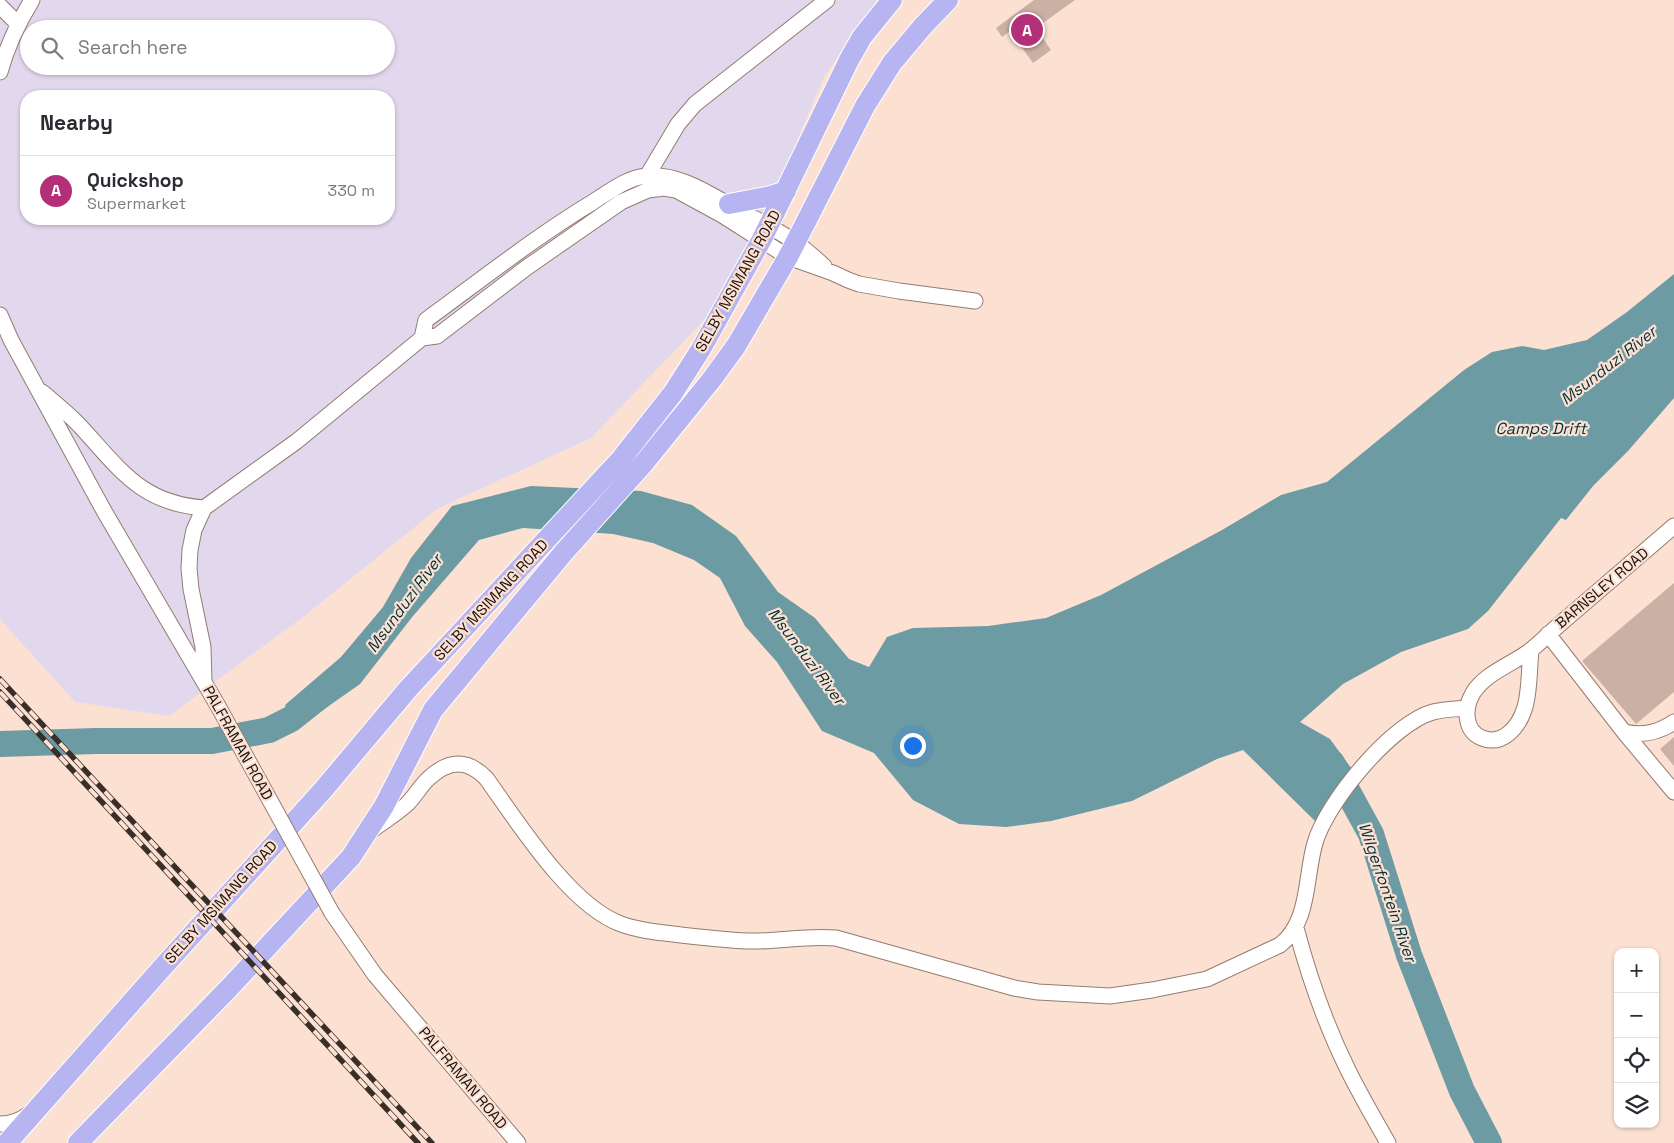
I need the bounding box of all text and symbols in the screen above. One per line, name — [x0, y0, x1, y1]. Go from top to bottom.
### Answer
pin: A — [1011, 11, 1043, 49]
search box — [20, 20, 395, 75]
icon: search — [38, 34, 66, 62]
text: Search here — [78, 35, 188, 60]
text: Nearby — [40, 109, 113, 136]
text: Quickshop — [87, 168, 184, 193]
text: A — [51, 180, 61, 201]
text: 330 m — [328, 180, 375, 201]
text: Supermarket — [87, 193, 186, 214]
street label: SELBY MSIMANG ROAD — [691, 207, 784, 355]
water label: Msunduzi River — [1556, 320, 1662, 409]
water label: Camps Drift — [1496, 418, 1588, 439]
street label: SELBY MSIMANG ROAD — [429, 535, 552, 664]
street label: BARNSLEY ROAD — [1551, 543, 1652, 632]
water label: Msunduzi River — [362, 549, 448, 656]
water label: Msunduzi River — [763, 604, 851, 711]
street label: PALFRAMAN ROAD — [199, 682, 278, 803]
your location — [900, 733, 926, 759]
water label: Wilgerfontein River — [1354, 820, 1422, 966]
street label: SELBY MSIMANG ROAD — [160, 836, 281, 967]
map controls — [1614, 948, 1659, 1128]
button: + — [1614, 948, 1659, 993]
button: − — [1614, 993, 1659, 1038]
street label: PALFRAMAN ROAD — [415, 1023, 512, 1133]
button: locate — [1614, 1038, 1659, 1083]
button: layers — [1614, 1083, 1659, 1128]

